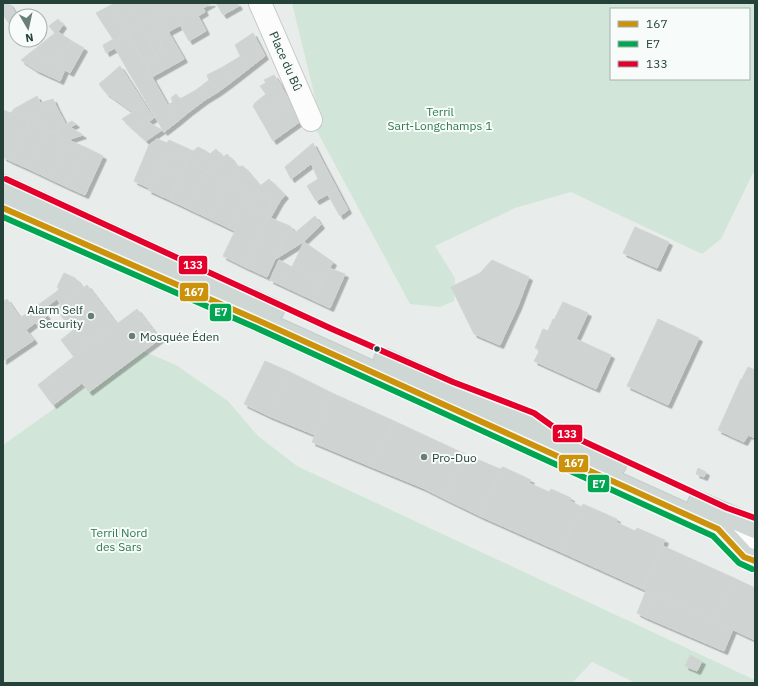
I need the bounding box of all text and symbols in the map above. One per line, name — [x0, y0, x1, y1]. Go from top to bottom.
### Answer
north arrow — [8, 8, 48, 48]
legend — [610, 8, 750, 80]
text: 167 — [646, 16, 668, 31]
street label: Place du Bû — [266, 29, 306, 93]
text: N — [25, 30, 35, 45]
text: E7 — [646, 36, 660, 51]
text: 133 — [646, 56, 668, 71]
park label: Terril Sart-Longchamps 1 — [388, 104, 492, 133]
line badge: 133 — [178, 255, 208, 275]
text: 133 — [183, 258, 203, 272]
line badge: 167 — [179, 282, 209, 302]
text: 167 — [184, 285, 204, 299]
place label: Alarm Self Security — [27, 302, 83, 331]
line badge: E7 — [209, 303, 232, 322]
text: E7 — [214, 305, 228, 319]
marker: Alarm Self Security — [86, 311, 96, 321]
place label: Mosquée Éden — [140, 329, 219, 344]
marker: Mosquée Éden — [127, 331, 137, 341]
unlabelled marker — [372, 344, 382, 354]
line badge: 133 — [552, 424, 583, 443]
text: 133 — [557, 427, 577, 441]
place label: Pro-Duo — [432, 450, 477, 465]
marker: Pro-Duo — [419, 452, 429, 462]
line badge: 167 — [558, 454, 589, 473]
text: 167 — [564, 456, 584, 470]
line badge: E7 — [587, 474, 610, 493]
text: E7 — [592, 477, 606, 491]
park label: Terril Nord des Sars — [90, 525, 148, 554]

